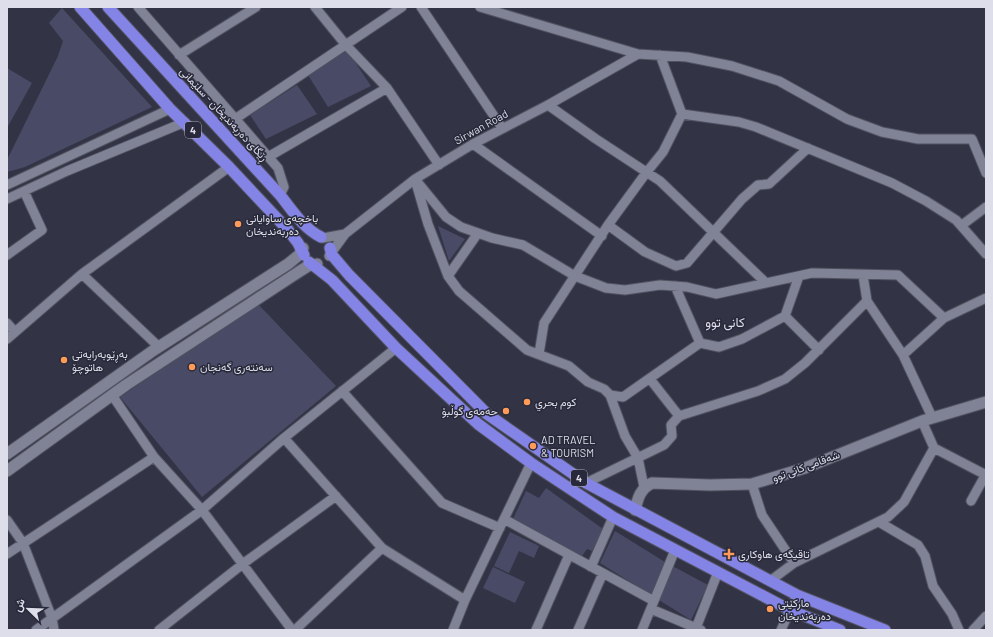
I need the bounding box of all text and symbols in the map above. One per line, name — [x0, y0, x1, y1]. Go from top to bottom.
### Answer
street label: ڕێگای دەربەندیخان - سلێمانی — [175, 64, 271, 165]
street label: Sirwan Road — [452, 106, 510, 147]
road number: 4 — [185, 122, 201, 138]
place label: باخچەی ساوایانی دەربەندیخان — [246, 211, 318, 238]
marker: باخچەی ساوایانی دەربەندیخان — [233, 219, 243, 229]
district label: کانی توو — [705, 314, 745, 331]
place label: بەڕێوبەرایەتی هاتوچۆ — [72, 347, 128, 375]
marker: بەڕێوبەرایەتی هاتوچۆ — [59, 355, 69, 365]
place label: سەنتەری گەنجان — [200, 360, 273, 374]
marker: سەنتەری گەنجان — [187, 362, 197, 372]
place label: کوم بحري — [535, 395, 576, 412]
marker: کوم بحري — [522, 397, 532, 407]
place label: حەمەی گوڵبۆ — [442, 404, 498, 418]
marker: حەمەی گوڵبۆ — [501, 406, 511, 416]
place label: AD TRAVEL & TOURISM — [541, 433, 595, 459]
marker: AD TRAVEL & TOURISM — [528, 441, 538, 451]
street label: شەقامی کانی توو — [770, 447, 842, 485]
road number: 4 — [571, 470, 587, 486]
place label: تاقیگەی هاوکاری — [738, 547, 810, 561]
marker: تاقیگەی هاوکاری — [723, 548, 735, 560]
north arrow — [8, 589, 48, 629]
text: ش — [10, 596, 28, 614]
place label: مارکێتی دەربەندیخان — [778, 596, 831, 623]
marker: مارکێتی دەربەندیخان — [765, 604, 775, 614]

